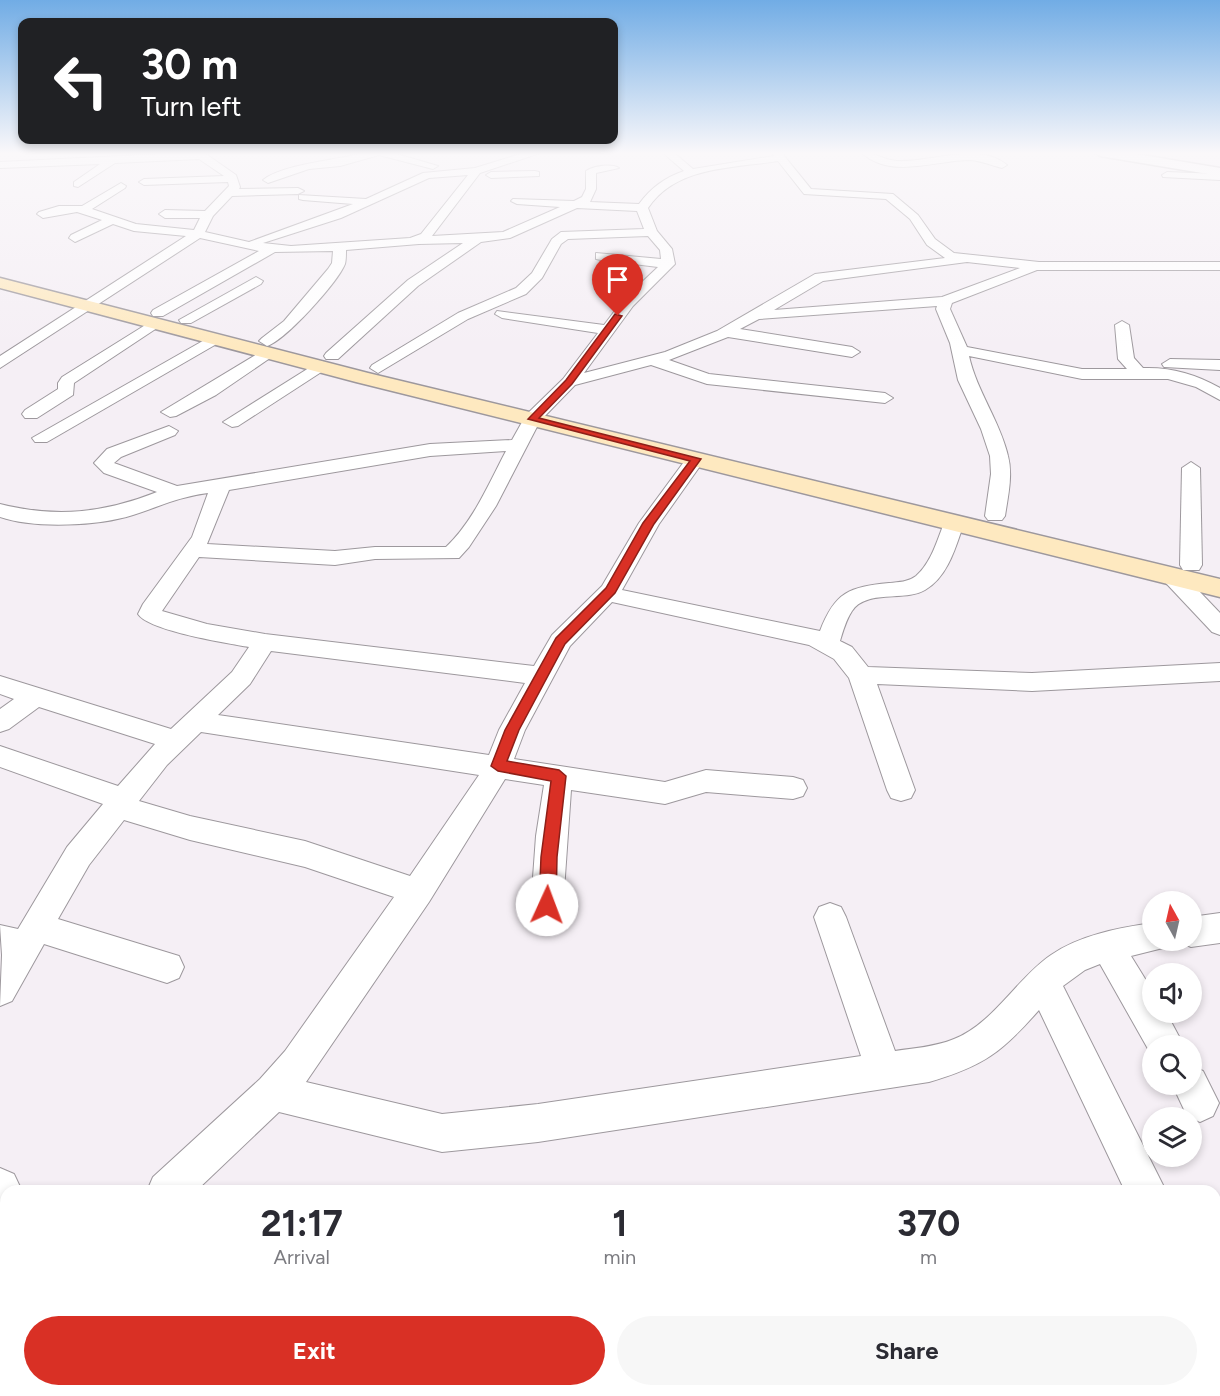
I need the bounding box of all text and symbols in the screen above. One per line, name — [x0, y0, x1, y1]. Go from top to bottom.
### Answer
text: 30 m — [141, 39, 238, 90]
icon: left — [42, 42, 120, 120]
text: Turn left — [141, 90, 241, 123]
pin — [592, 254, 643, 316]
icon: arrive — [601, 263, 634, 296]
position arrow — [515, 873, 579, 937]
north arrow — [1142, 891, 1202, 951]
map controls — [1142, 891, 1202, 1167]
button: sound — [1142, 963, 1202, 1023]
button: search — [1142, 1035, 1202, 1095]
button: layers — [1142, 1107, 1202, 1167]
text: 21:17 — [261, 1202, 343, 1245]
text: 1 — [612, 1202, 627, 1245]
text: 370 — [897, 1202, 960, 1245]
text: Arrival — [273, 1245, 330, 1269]
text: min — [603, 1245, 636, 1269]
text: m — [920, 1245, 937, 1269]
button: Exit — [24, 1316, 605, 1385]
button: Share — [617, 1316, 1197, 1385]

